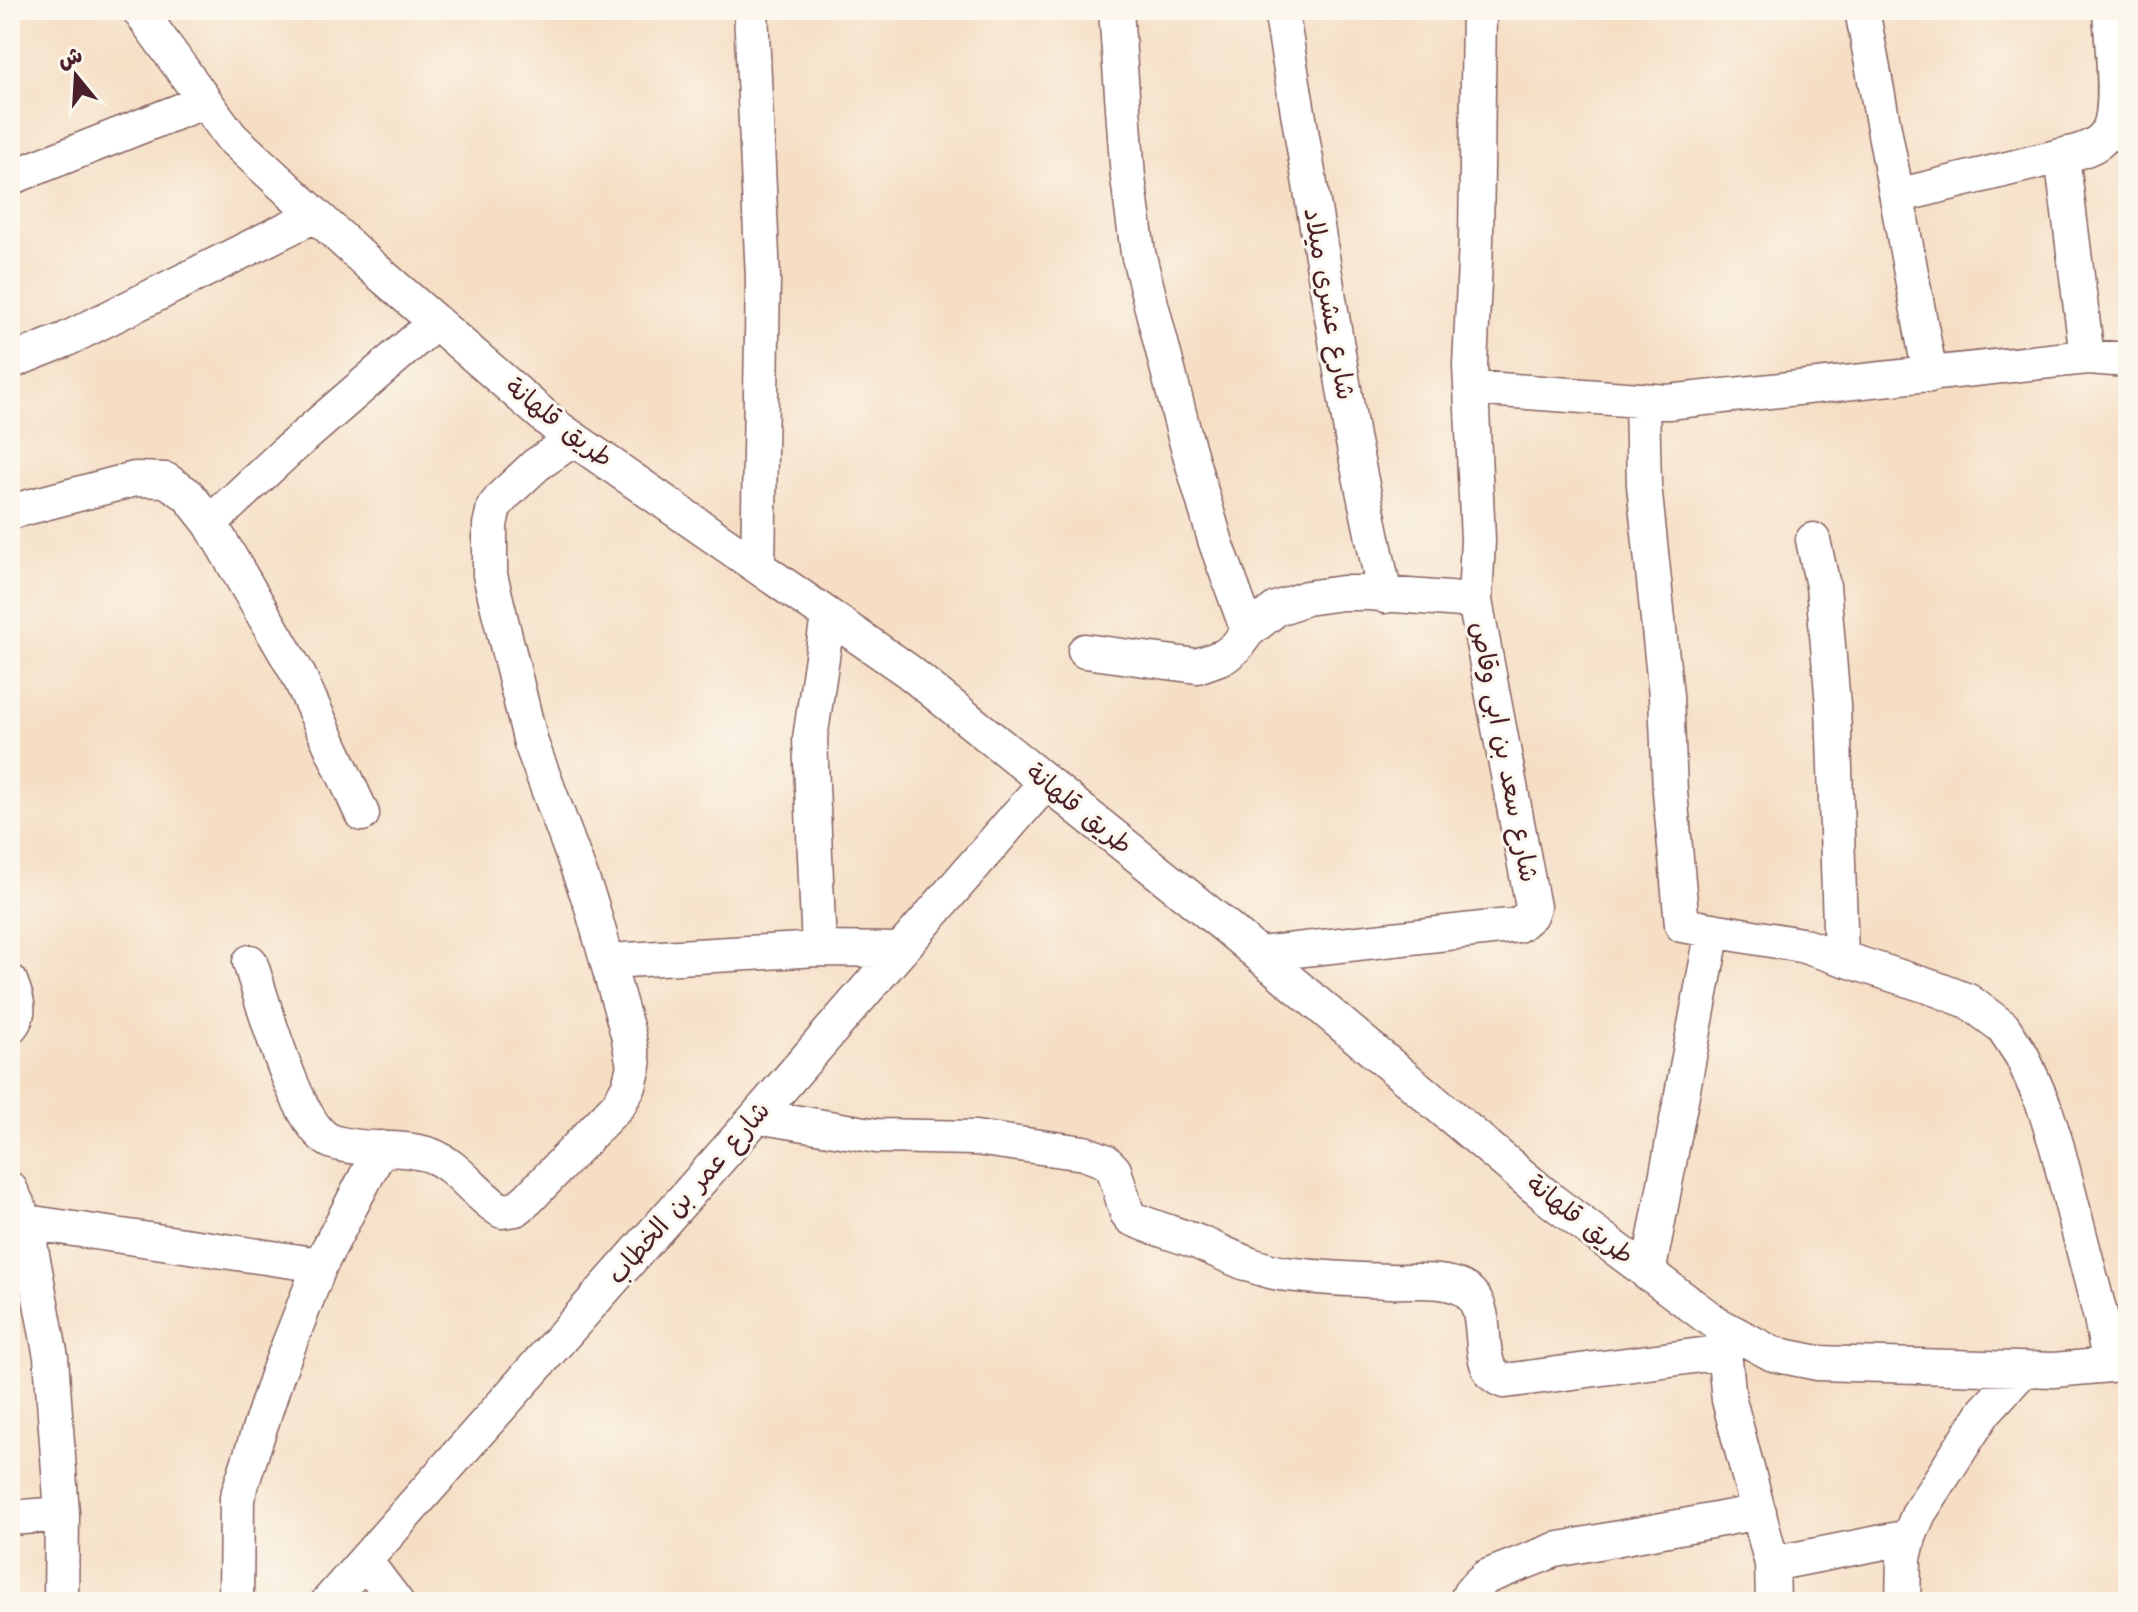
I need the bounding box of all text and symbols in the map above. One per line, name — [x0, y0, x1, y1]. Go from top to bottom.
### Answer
north arrow — [36, 36, 116, 116]
text: ش — [54, 40, 87, 77]
street label: شارع عشرى ميلاد — [1294, 205, 1364, 403]
street label: طريق قلهانة — [498, 370, 620, 476]
street label: شارع سعد بن ابى وقاص — [1461, 619, 1547, 885]
street label: طريق قلهانة — [1018, 755, 1140, 863]
street label: شارع عمر بن الخطاب — [599, 1094, 779, 1292]
street label: طريق قلهانة — [1519, 1167, 1641, 1273]

